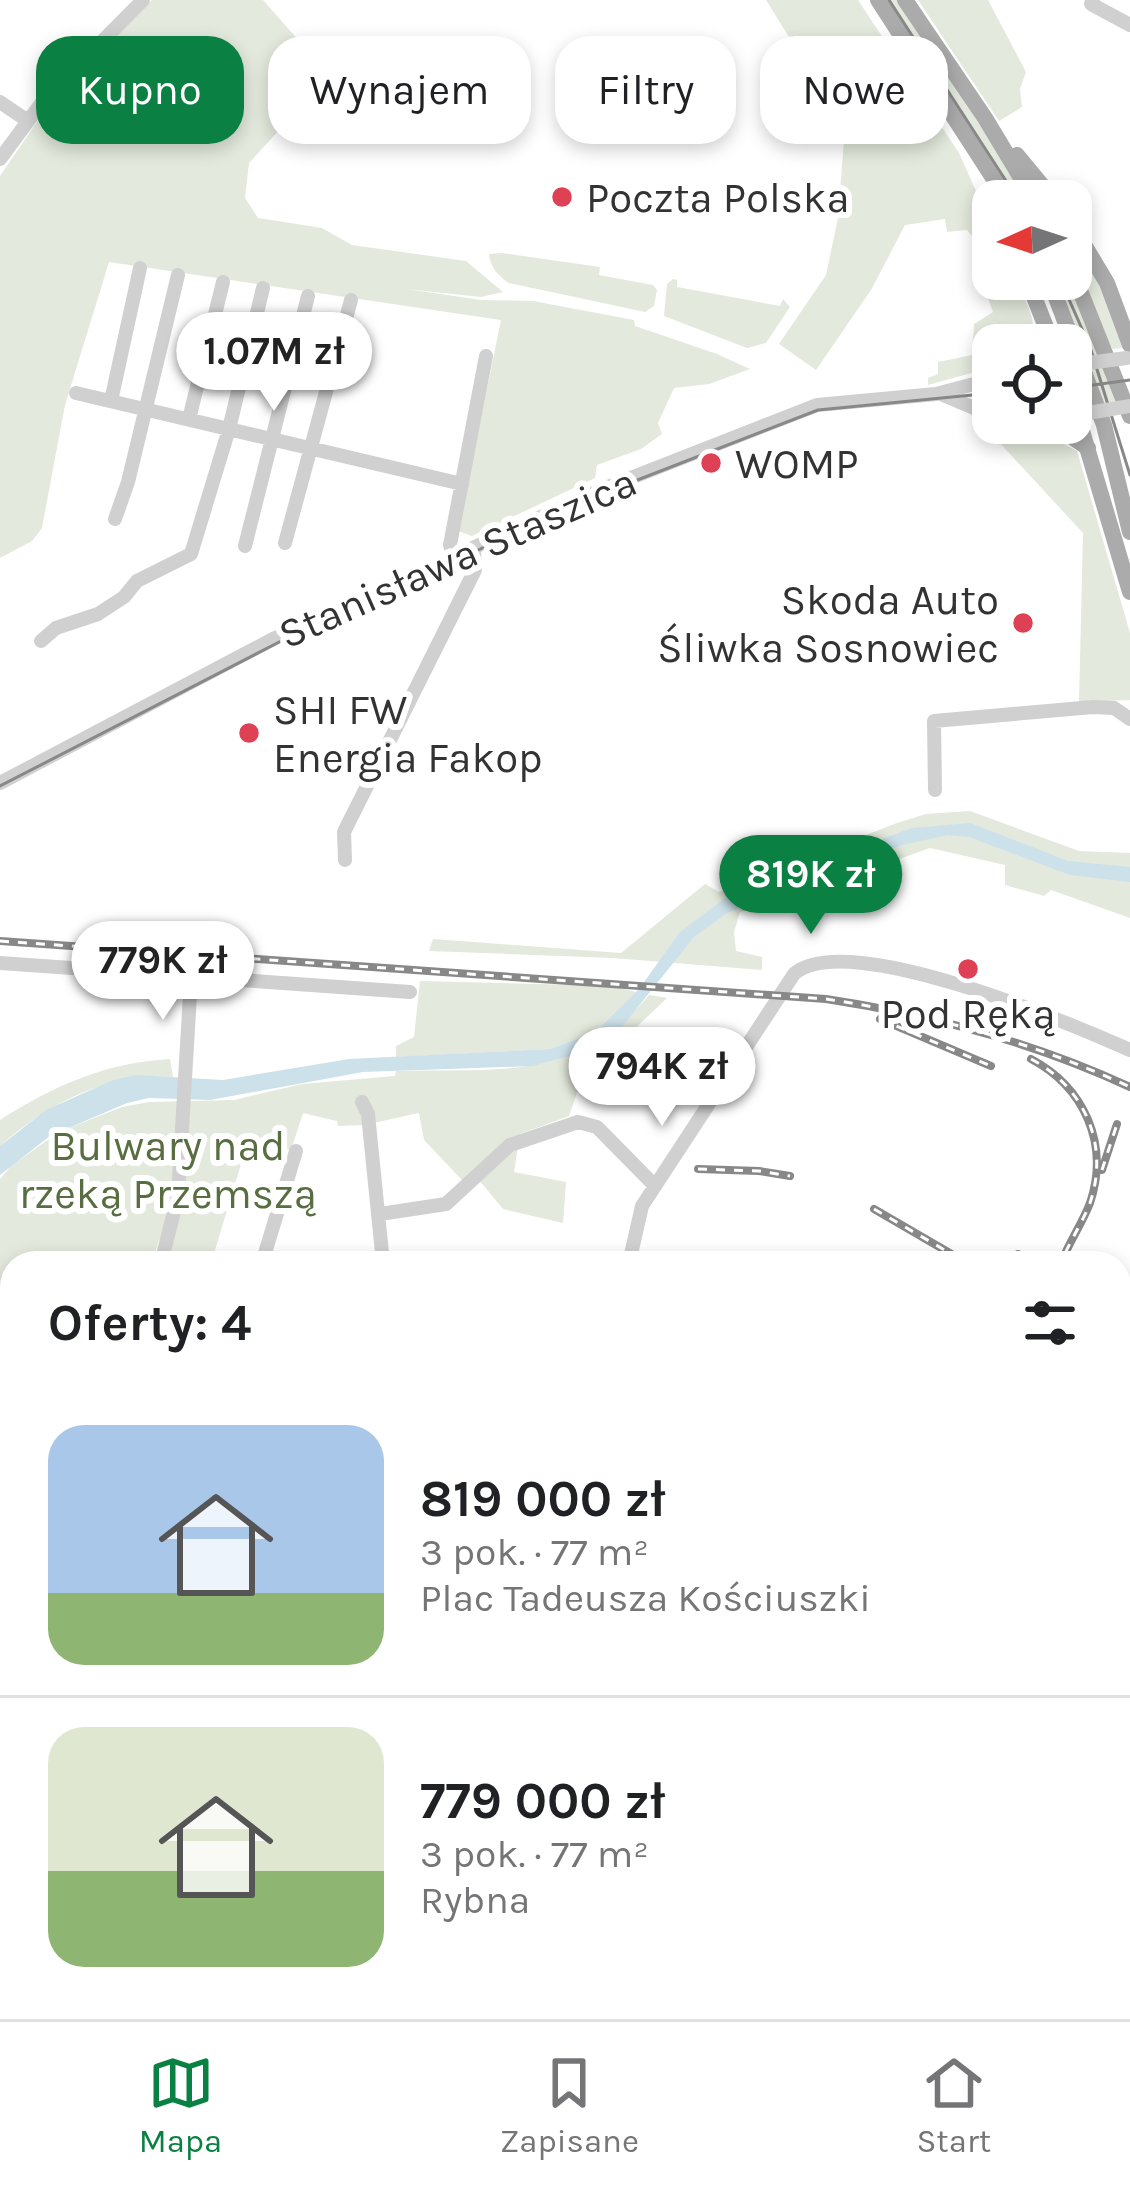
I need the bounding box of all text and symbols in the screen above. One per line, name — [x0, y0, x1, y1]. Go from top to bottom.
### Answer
chip: Kupno — [36, 36, 244, 144]
chip: Wynajem — [268, 36, 531, 144]
chip: Filtry — [555, 36, 736, 144]
chip: Nowe — [760, 36, 948, 144]
place label: Poczta Polska — [586, 173, 850, 223]
north arrow — [972, 180, 1092, 300]
map controls — [972, 180, 1092, 444]
marker: Poczta Polska — [549, 184, 575, 210]
pin: 1.07M zł — [150, 312, 398, 414]
button: locate — [972, 324, 1092, 444]
text: 1.07M zł — [203, 328, 345, 374]
place label: WOMP — [735, 439, 858, 489]
marker: WOMP — [698, 450, 724, 476]
street label: Stanisława Staszica — [271, 457, 644, 659]
place label: Skoda Auto Śliwka Sosnowiec — [657, 575, 999, 673]
marker: Skoda Auto Śliwka Sosnowiec — [1010, 610, 1036, 636]
place label: SHI FW Energia Fakop — [273, 685, 543, 783]
marker: SHI FW Energia Fakop — [236, 720, 262, 746]
pin: 819K zł — [700, 835, 922, 937]
text: 819K zł — [746, 851, 876, 897]
pin: 779K zł — [52, 921, 274, 1023]
text: 779K zł — [98, 937, 228, 983]
marker: Pod Ręką — [955, 956, 981, 982]
place label: Pod Ręką — [880, 989, 1056, 1039]
pin: 794K zł — [551, 1027, 773, 1129]
text: 794K zł — [596, 1043, 728, 1089]
park label: Bulwary nad rzeką Przemszą — [19, 1121, 317, 1219]
icon: filters — [1017, 1290, 1083, 1356]
text: Oferty: 4 — [48, 1293, 251, 1353]
text: 819 000 zł — [420, 1469, 666, 1529]
icon: home — [144, 1473, 288, 1617]
text: 3 pok. · 77 m² — [420, 1529, 649, 1575]
text: Plac Tadeusza Kościuszki — [420, 1575, 871, 1621]
text: 779 000 zł — [420, 1771, 665, 1831]
icon: home — [144, 1775, 288, 1919]
text: 3 pok. · 77 m² — [420, 1831, 649, 1877]
text: Rybna — [420, 1877, 530, 1923]
tab: Mapa — [139, 2050, 222, 2160]
tab: Zapisane — [500, 2050, 639, 2160]
tab: Start — [916, 2050, 991, 2160]

